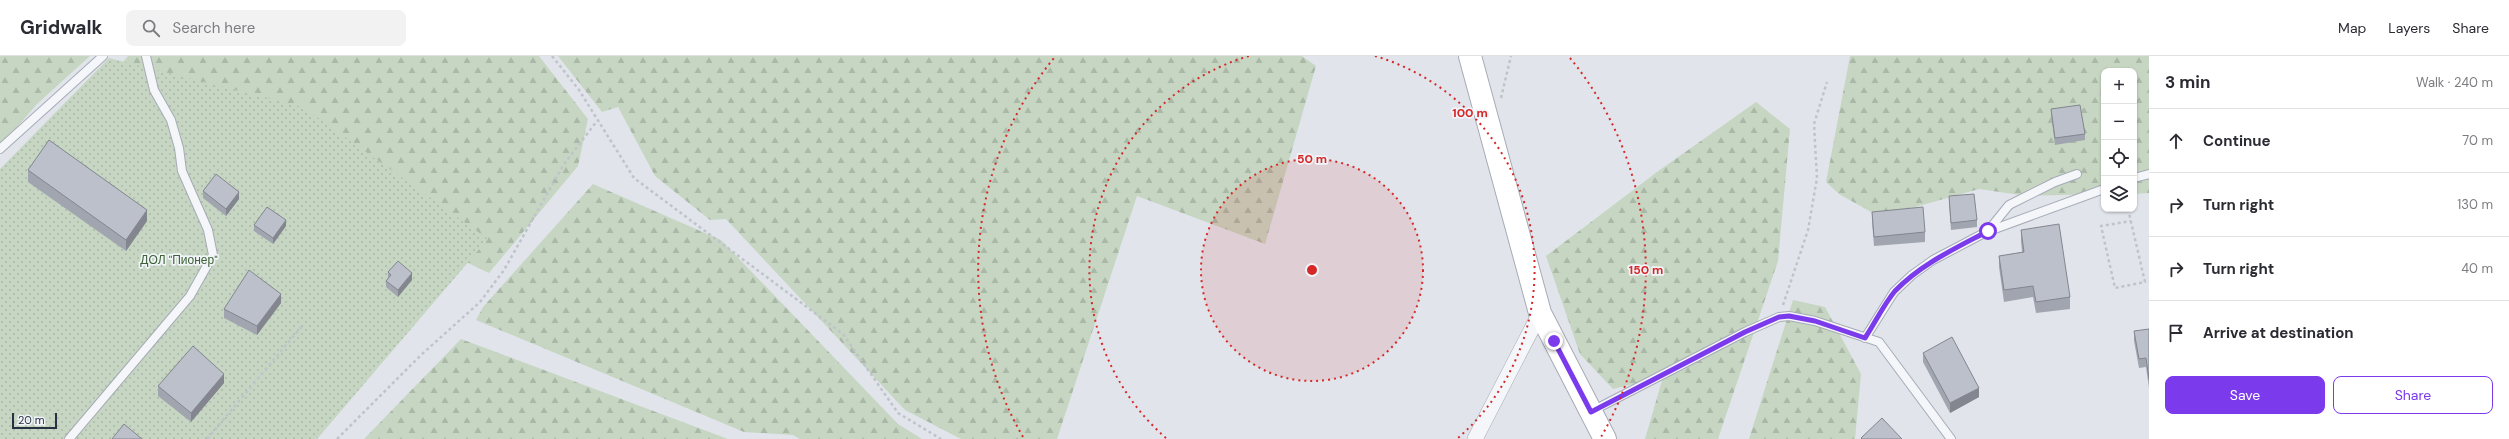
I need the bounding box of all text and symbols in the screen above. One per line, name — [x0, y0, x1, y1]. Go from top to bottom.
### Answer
search box — [126, 10, 406, 46]
text: Gridwalk — [20, 15, 102, 40]
icon: search — [140, 17, 162, 39]
text: Search here — [172, 18, 255, 38]
text: Map — [2338, 19, 2366, 37]
text: Layers — [2388, 19, 2430, 37]
text: Share — [2452, 19, 2489, 37]
map controls — [2101, 68, 2137, 212]
button: + — [2101, 68, 2137, 104]
text: 3 min — [2165, 71, 2210, 93]
text: Walk · 240 m — [2416, 74, 2493, 91]
button: − — [2101, 104, 2137, 140]
text: 100 m — [1452, 105, 1488, 121]
icon: ahead — [2165, 130, 2187, 152]
text: Continue — [2203, 131, 2271, 151]
text: 70 m — [2462, 132, 2493, 149]
button: locate — [2101, 140, 2137, 176]
text: 50 m — [1297, 151, 1327, 167]
button: layers — [2101, 176, 2137, 212]
icon: right — [2165, 194, 2187, 216]
text: Turn right — [2203, 195, 2274, 215]
text: 130 m — [2457, 196, 2493, 213]
route start — [1979, 222, 1997, 240]
park label: ДОЛ "Пионер" — [140, 252, 218, 268]
icon: right — [2165, 258, 2187, 280]
text: Turn right — [2203, 259, 2274, 279]
text: 40 m — [2461, 260, 2493, 277]
text: 150 m — [1629, 262, 1663, 278]
centre of rings — [1305, 263, 1319, 277]
icon: arrive — [2165, 322, 2187, 344]
text: Arrive at destination — [2203, 323, 2354, 343]
route end — [1545, 332, 1563, 350]
button: Save — [2165, 376, 2325, 414]
button: Share — [2333, 376, 2493, 414]
scale bar — [12, 411, 57, 430]
text: 20 m — [18, 413, 44, 427]

